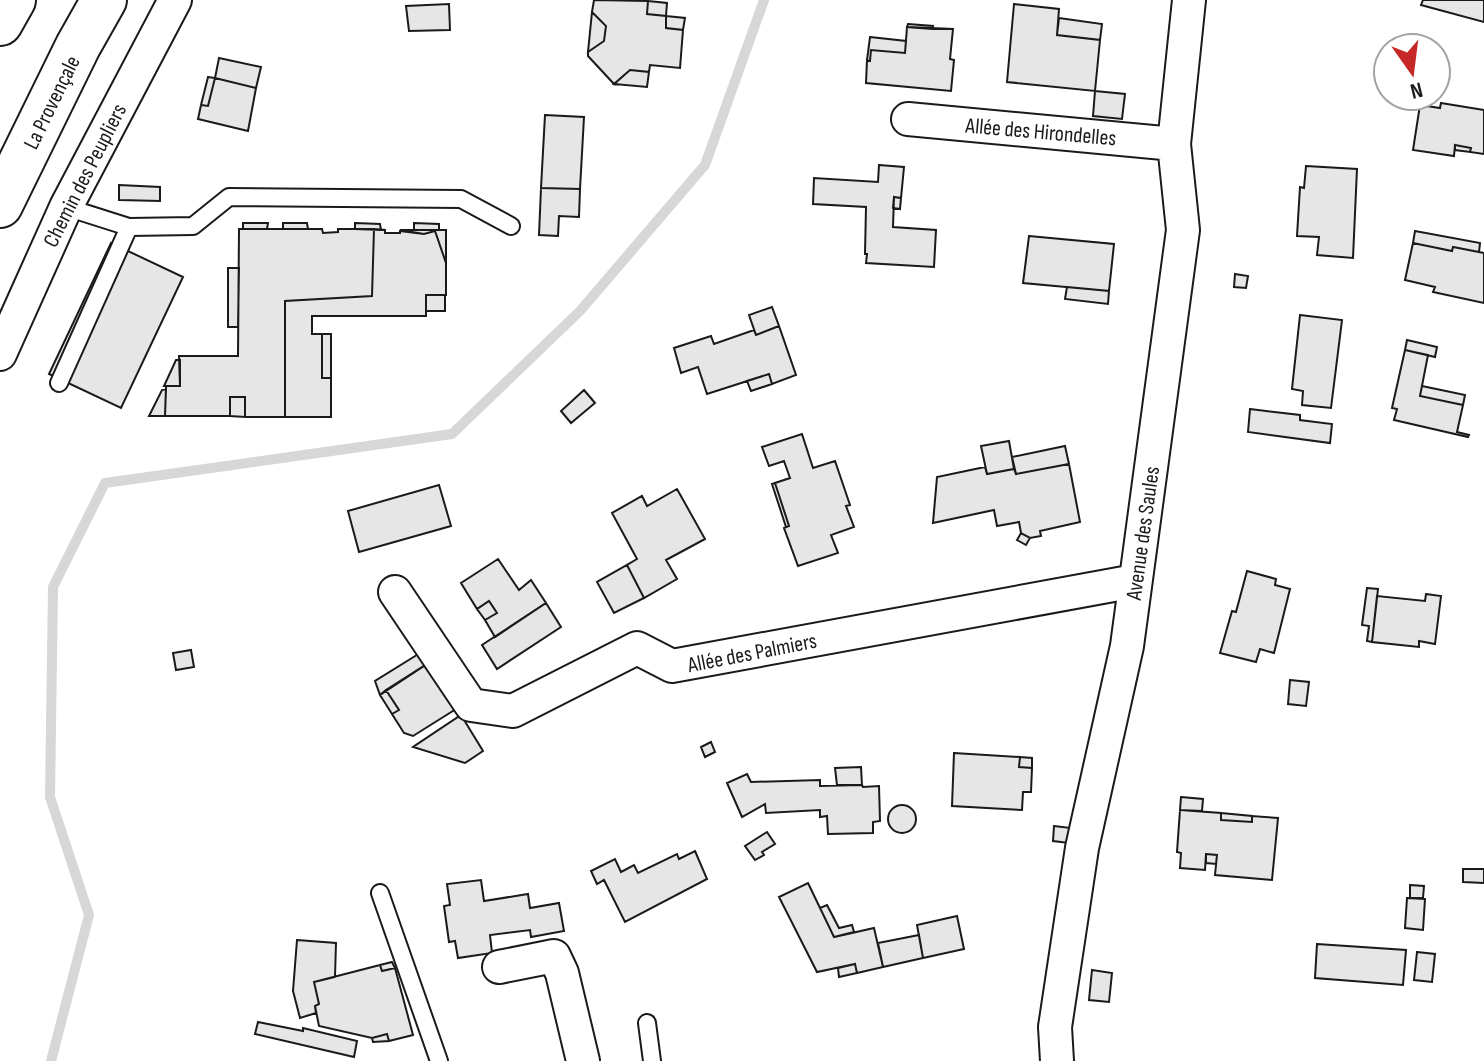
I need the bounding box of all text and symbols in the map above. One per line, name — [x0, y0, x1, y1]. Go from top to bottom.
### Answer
north arrow — [1372, 32, 1452, 112]
street label: La Provençale — [18, 51, 87, 154]
text: N — [1408, 75, 1425, 104]
street label: Chemin des Peupliers — [38, 99, 133, 252]
street label: Allée des Hirondelles — [963, 112, 1117, 153]
street label: Avenue des Saules — [1121, 465, 1166, 603]
street label: Allée des Palmiers — [684, 628, 819, 679]

